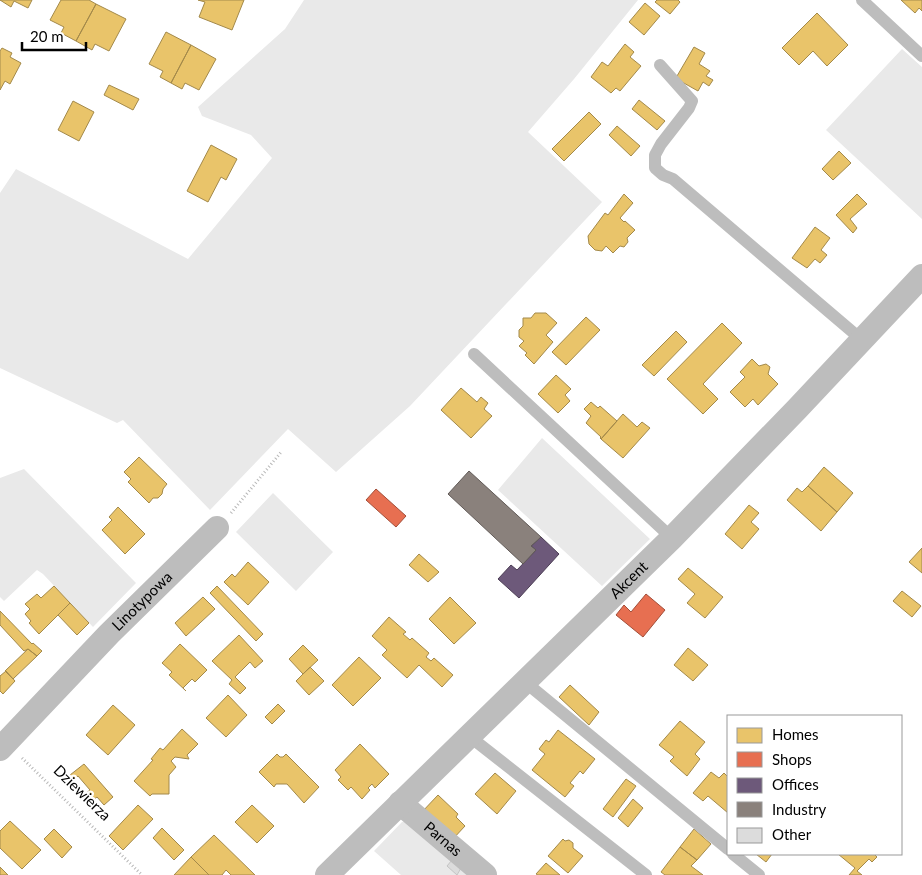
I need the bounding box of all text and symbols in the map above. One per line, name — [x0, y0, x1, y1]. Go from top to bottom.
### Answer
scale bar — [22, 20, 86, 52]
text: 20 m — [30, 27, 64, 45]
street label: Akcent — [605, 556, 651, 602]
street label: Linotypowa — [108, 567, 175, 634]
legend — [727, 715, 902, 855]
text: Homes — [772, 725, 818, 743]
text: Shops — [772, 750, 812, 768]
street label: Dziewierza — [50, 761, 115, 824]
text: Offices — [772, 775, 819, 793]
text: Industry — [772, 800, 827, 818]
street label: Parnas — [421, 817, 466, 860]
text: Other — [772, 825, 812, 843]

